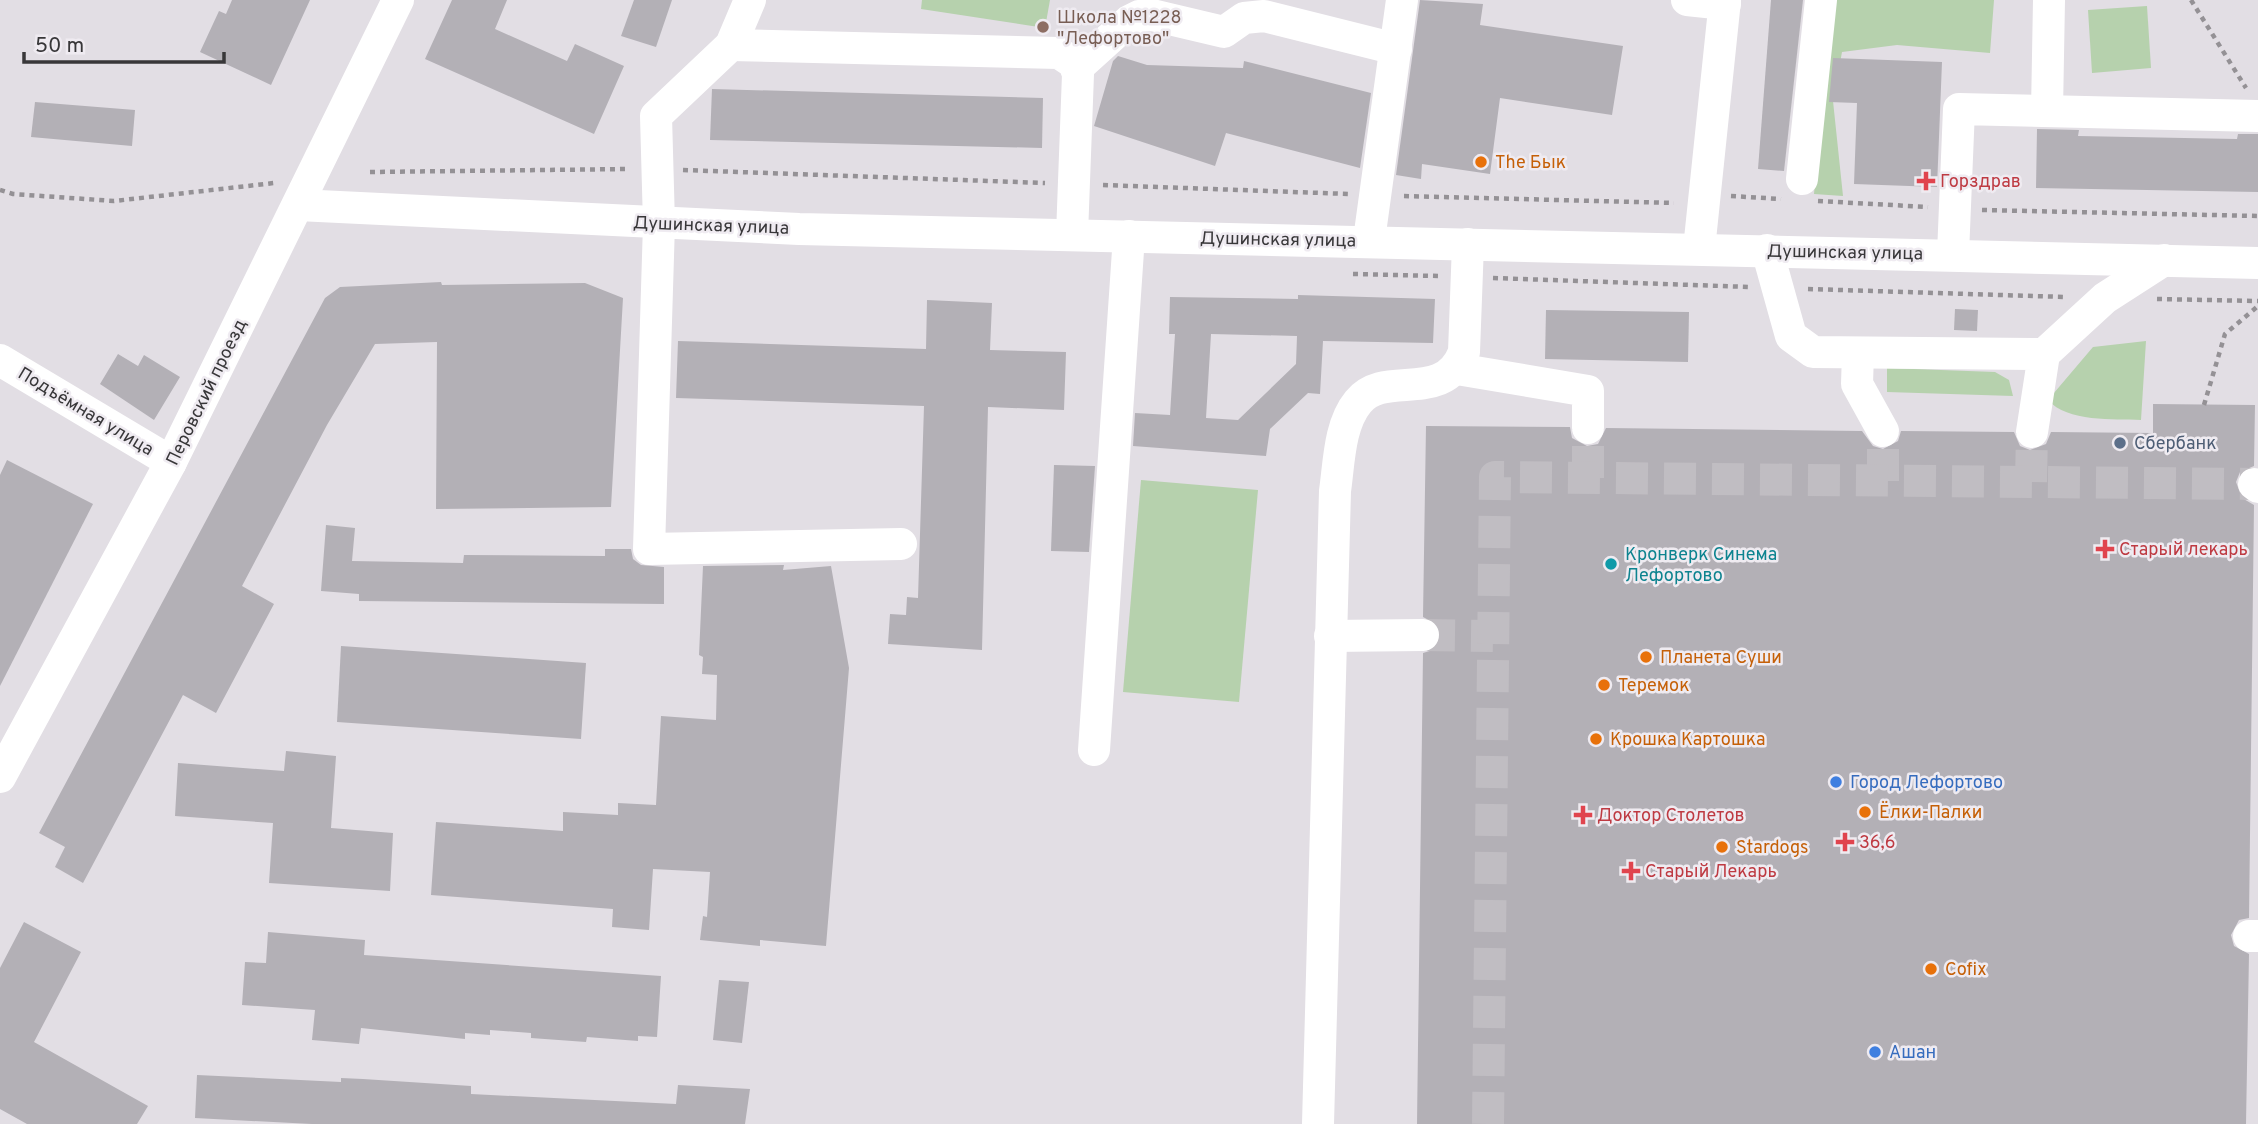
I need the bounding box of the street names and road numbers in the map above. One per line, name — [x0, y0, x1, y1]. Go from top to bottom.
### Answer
street label: Душинская улица — [632, 212, 789, 241]
street label: Душинская улица — [1200, 228, 1356, 253]
street label: Душинская улица — [1767, 241, 1923, 266]
street label: Перовский проезд — [162, 316, 253, 470]
street label: Подъёмная улица — [13, 363, 157, 462]

